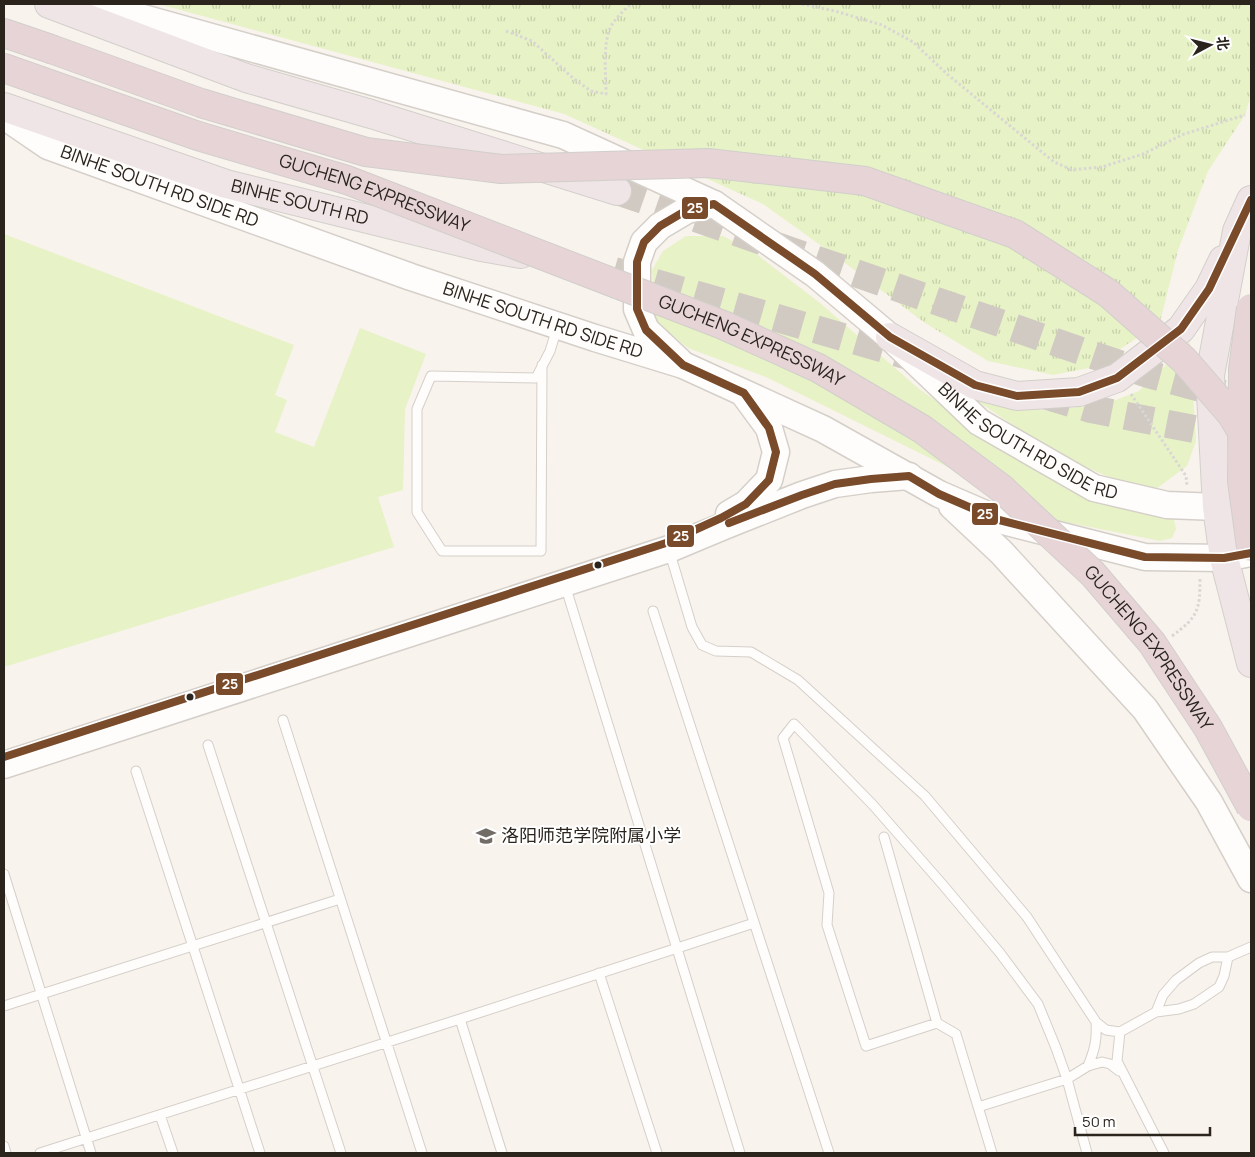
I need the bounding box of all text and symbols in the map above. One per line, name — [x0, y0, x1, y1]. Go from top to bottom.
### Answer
north arrow — [1185, 20, 1235, 70]
text: 北 — [1213, 35, 1234, 51]
street label: BINHE SOUTH RD SIDE RD — [58, 139, 262, 232]
street label: GUCHENG EXPRESSWAY — [277, 148, 474, 238]
street label: BINHE SOUTH RD — [229, 173, 371, 230]
line badge: 25 — [681, 196, 709, 220]
text: 25 — [687, 198, 703, 217]
street label: BINHE SOUTH RD SIDE RD — [440, 275, 646, 363]
street label: GUCHENG EXPRESSWAY — [655, 288, 850, 392]
street label: BINHE SOUTH RD SIDE RD — [934, 376, 1120, 504]
line badge: 25 — [971, 502, 999, 526]
text: 25 — [977, 504, 993, 523]
line badge: 25 — [666, 524, 695, 548]
text: 25 — [673, 526, 689, 545]
street label: GUCHENG EXPRESSWAY — [1080, 559, 1220, 735]
unlabelled marker — [593, 560, 603, 570]
line badge: 25 — [215, 672, 244, 696]
text: 25 — [222, 674, 238, 693]
unlabelled marker — [185, 692, 195, 702]
place label: 洛阳师范学院附属小学 — [501, 823, 681, 847]
school or university icon: 洛阳师范学院附属小学 — [475, 825, 497, 847]
scale bar — [1075, 1104, 1210, 1136]
text: 50 m — [1082, 1111, 1116, 1132]

